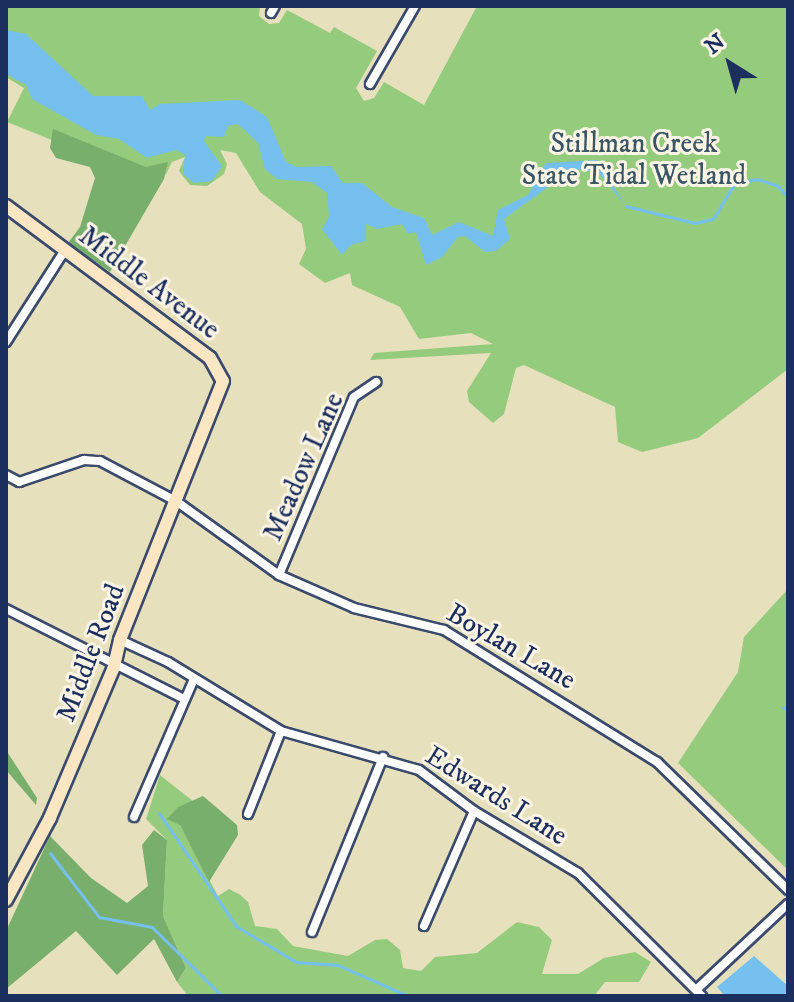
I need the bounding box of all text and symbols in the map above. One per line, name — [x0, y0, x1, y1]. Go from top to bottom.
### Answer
north arrow — [690, 24, 770, 104]
text: N — [700, 28, 731, 61]
park label: Stillman Creek State Tidal Wetland — [522, 127, 746, 193]
street label: Middle Avenue — [72, 219, 226, 347]
street label: Meadow Lane — [256, 388, 352, 546]
street label: Middle Road — [49, 579, 133, 727]
street label: Boylan Lane — [441, 597, 581, 697]
street label: Edwards Lane — [419, 739, 573, 853]

